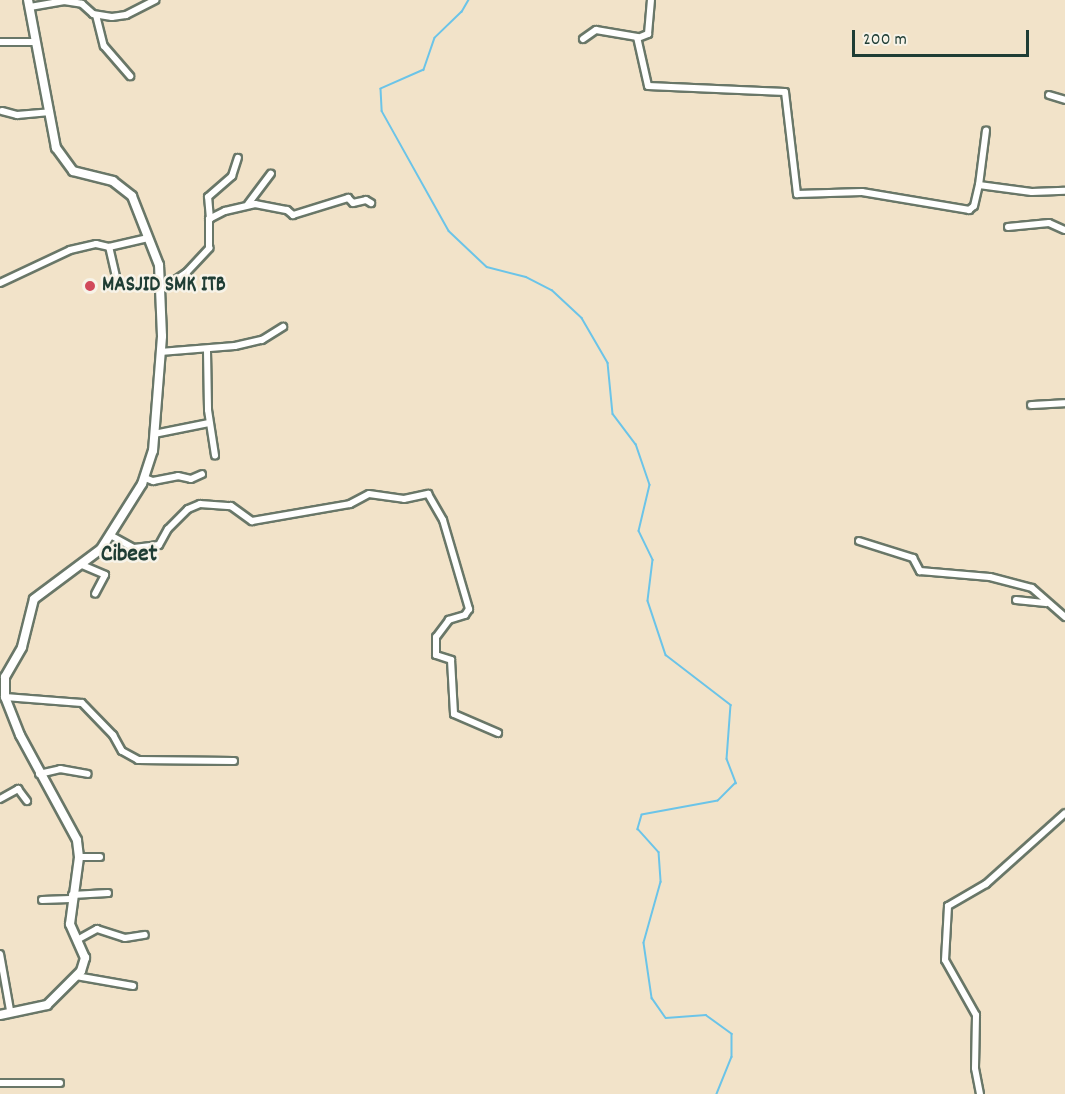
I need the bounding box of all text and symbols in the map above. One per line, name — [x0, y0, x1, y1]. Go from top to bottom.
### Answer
scale bar — [855, 18, 1032, 56]
text: 200 m — [863, 28, 907, 53]
place label: MASJID SMK ITB — [102, 273, 226, 299]
marker: MASJID SMK ITB — [83, 279, 97, 293]
district label: Cibeet — [101, 542, 157, 570]

